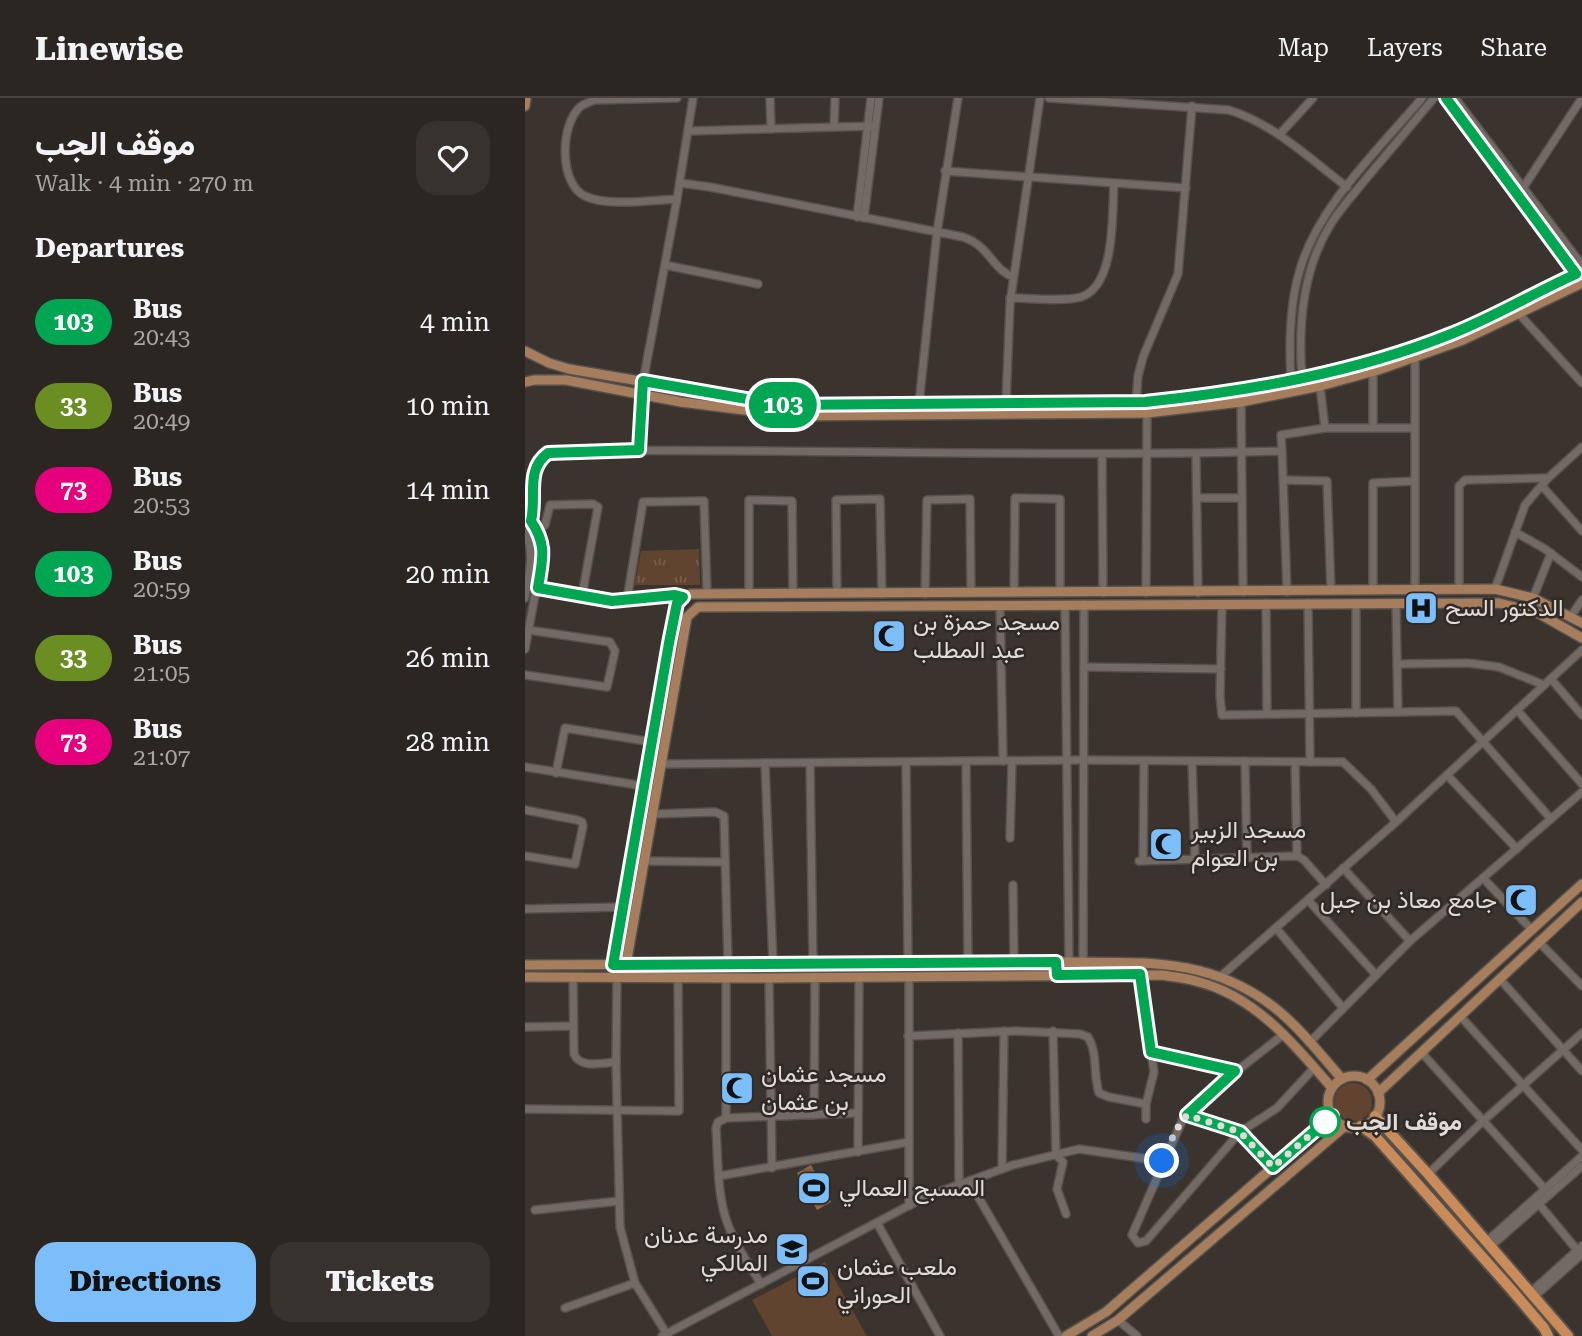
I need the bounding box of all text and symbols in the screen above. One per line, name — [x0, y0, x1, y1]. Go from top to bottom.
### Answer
text: Linewise — [35, 29, 184, 68]
text: Map — [1278, 34, 1329, 62]
text: Layers — [1367, 34, 1443, 62]
text: Share — [1481, 34, 1547, 62]
button: heart — [416, 121, 490, 195]
text: موقف الجب — [35, 124, 195, 163]
text: Walk · 4 min · 270 m — [35, 170, 254, 197]
text: Departures — [35, 233, 184, 263]
text: Bus — [133, 294, 182, 324]
text: 4 min — [420, 307, 490, 337]
text: 103 — [53, 308, 94, 336]
text: 20:43 — [133, 324, 190, 351]
text: Bus — [133, 378, 182, 408]
line badge: 103 — [743, 382, 823, 428]
text: 10 min — [406, 391, 490, 421]
text: 103 — [763, 391, 803, 419]
text: 33 — [60, 392, 87, 420]
text: 20:49 — [133, 408, 190, 435]
text: Bus — [133, 462, 182, 492]
text: 14 min — [406, 475, 490, 505]
text: 73 — [60, 476, 87, 504]
text: 20:53 — [133, 492, 190, 519]
text: Bus — [133, 546, 182, 576]
text: 20 min — [406, 559, 490, 589]
text: 103 — [53, 560, 94, 588]
text: 20:59 — [133, 576, 190, 603]
hospital icon: الدكتور السح — [1402, 589, 1440, 627]
place label: الدكتور السح — [1445, 594, 1563, 625]
place label: مسجد حمزة بن عبد المطلب — [913, 608, 1060, 664]
mosque icon: مسجد حمزة بن عبد المطلب — [870, 617, 908, 655]
text: Bus — [133, 630, 182, 660]
text: 26 min — [406, 643, 490, 673]
text: 33 — [60, 644, 87, 672]
text: 21:05 — [133, 660, 190, 687]
text: Bus — [133, 714, 182, 744]
text: 28 min — [406, 727, 490, 757]
text: 73 — [60, 728, 87, 756]
text: 21:07 — [133, 744, 190, 771]
place label: مسجد الزبير بن العوام — [1190, 816, 1306, 874]
mosque icon: مسجد الزبير بن العوام — [1147, 825, 1185, 863]
mosque icon: جامع معاذ بن جبل — [1502, 881, 1540, 919]
place label: جامع معاذ بن جبل — [1320, 886, 1497, 917]
place label: مسجد عثمان بن عثمان — [761, 1060, 887, 1116]
mosque icon: مسجد عثمان بن عثمان — [718, 1069, 756, 1107]
marker: موقف الجب — [1310, 1107, 1340, 1137]
place label: موقف الجب — [1346, 1108, 1462, 1137]
your location — [1144, 1143, 1179, 1178]
sports icon: المسبح العمالي — [795, 1169, 833, 1207]
place label: المسبح العمالي — [839, 1174, 985, 1207]
place label: مدرسة عدنان المالكي — [644, 1221, 768, 1282]
school or university icon: مدرسة عدنان المالكي — [773, 1230, 811, 1268]
button: Directions — [35, 1242, 256, 1322]
button: Tickets — [270, 1242, 490, 1322]
place label: ملعب عثمان الحوراني — [837, 1253, 957, 1314]
sports icon: ملعب عثمان الحوراني — [794, 1262, 832, 1300]

